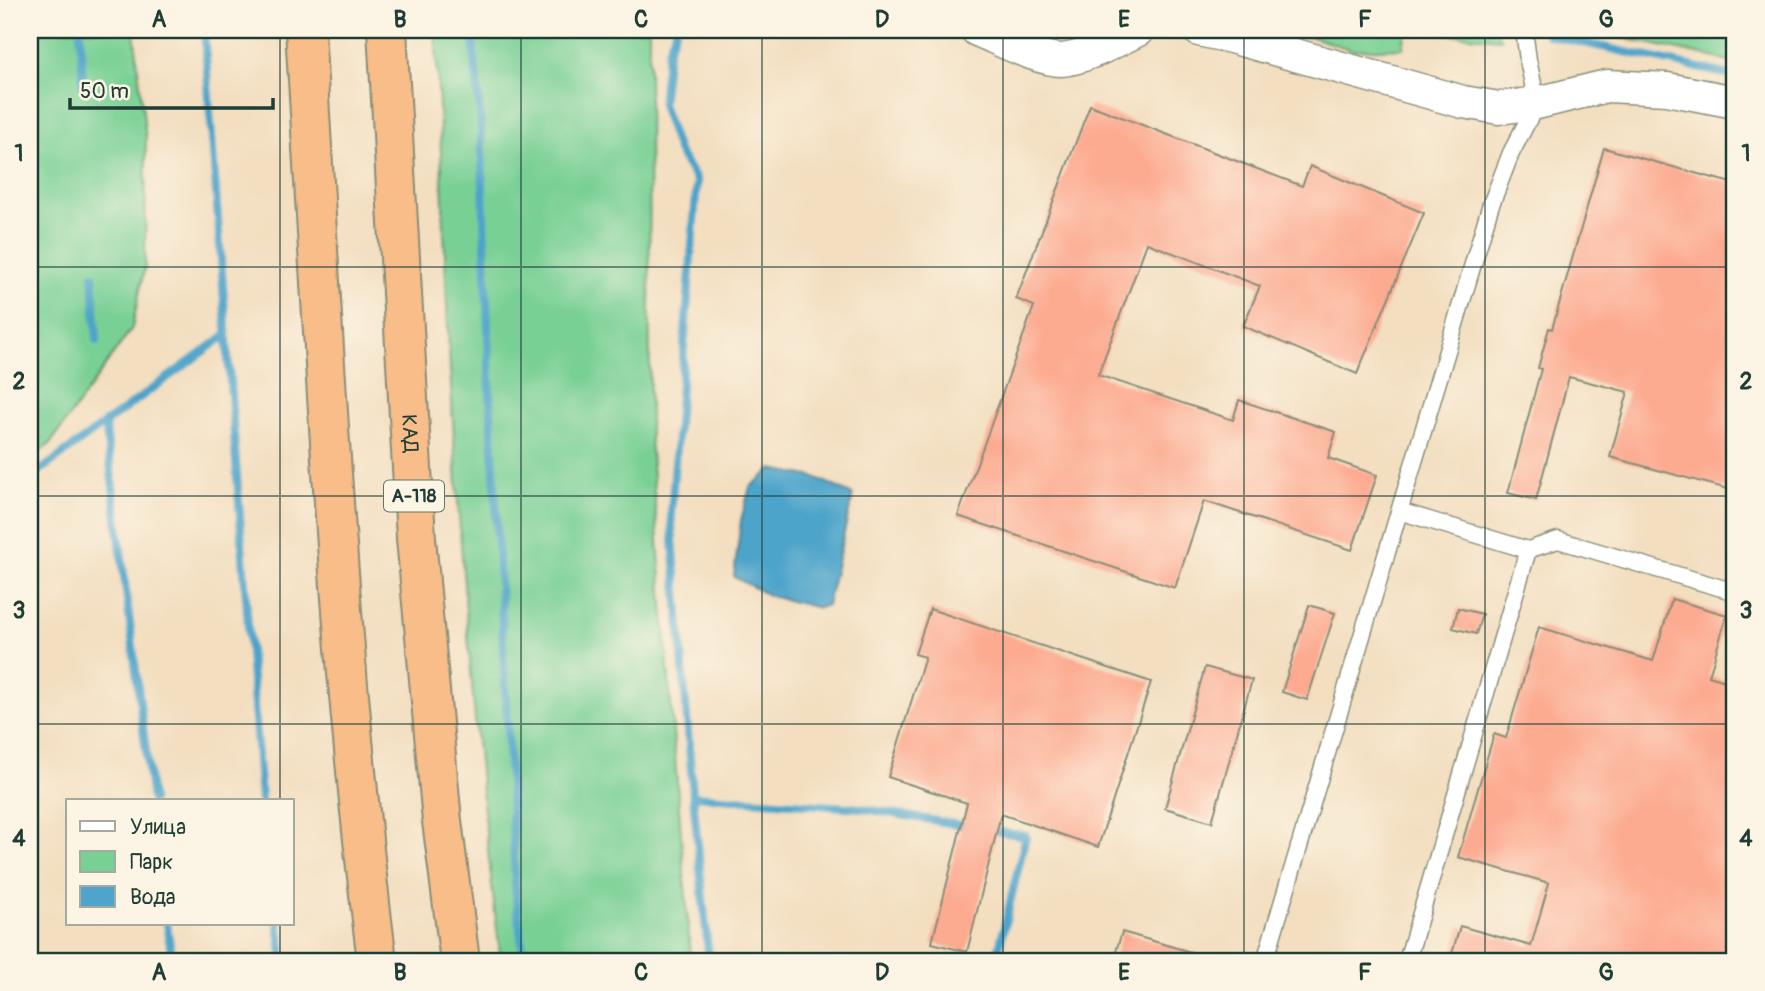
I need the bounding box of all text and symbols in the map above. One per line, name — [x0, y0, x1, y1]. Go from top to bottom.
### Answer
text: A — [152, 5, 167, 34]
text: B — [393, 5, 407, 34]
text: C — [634, 5, 648, 34]
text: D — [875, 5, 889, 34]
text: E — [1118, 5, 1130, 34]
text: F — [1358, 5, 1372, 34]
text: G — [1598, 5, 1614, 34]
scale bar — [70, 66, 273, 110]
text: 50 m — [80, 78, 129, 105]
text: 1 — [15, 139, 24, 168]
text: 1 — [1742, 139, 1751, 168]
text: 2 — [13, 367, 26, 396]
text: 2 — [1740, 367, 1753, 396]
street label: КАД — [395, 413, 425, 454]
road number: А-118 — [384, 481, 444, 512]
text: 3 — [13, 596, 25, 625]
text: 3 — [1740, 596, 1752, 625]
legend — [66, 799, 294, 925]
text: Улица — [130, 814, 186, 841]
text: 4 — [12, 824, 26, 853]
text: 4 — [1739, 824, 1753, 853]
text: Парк — [130, 849, 173, 876]
text: Вода — [130, 884, 176, 911]
text: A — [152, 958, 167, 987]
text: B — [393, 958, 407, 987]
text: C — [634, 958, 648, 987]
text: D — [875, 958, 889, 987]
text: E — [1118, 958, 1130, 987]
text: F — [1358, 958, 1372, 987]
text: G — [1598, 958, 1614, 987]

